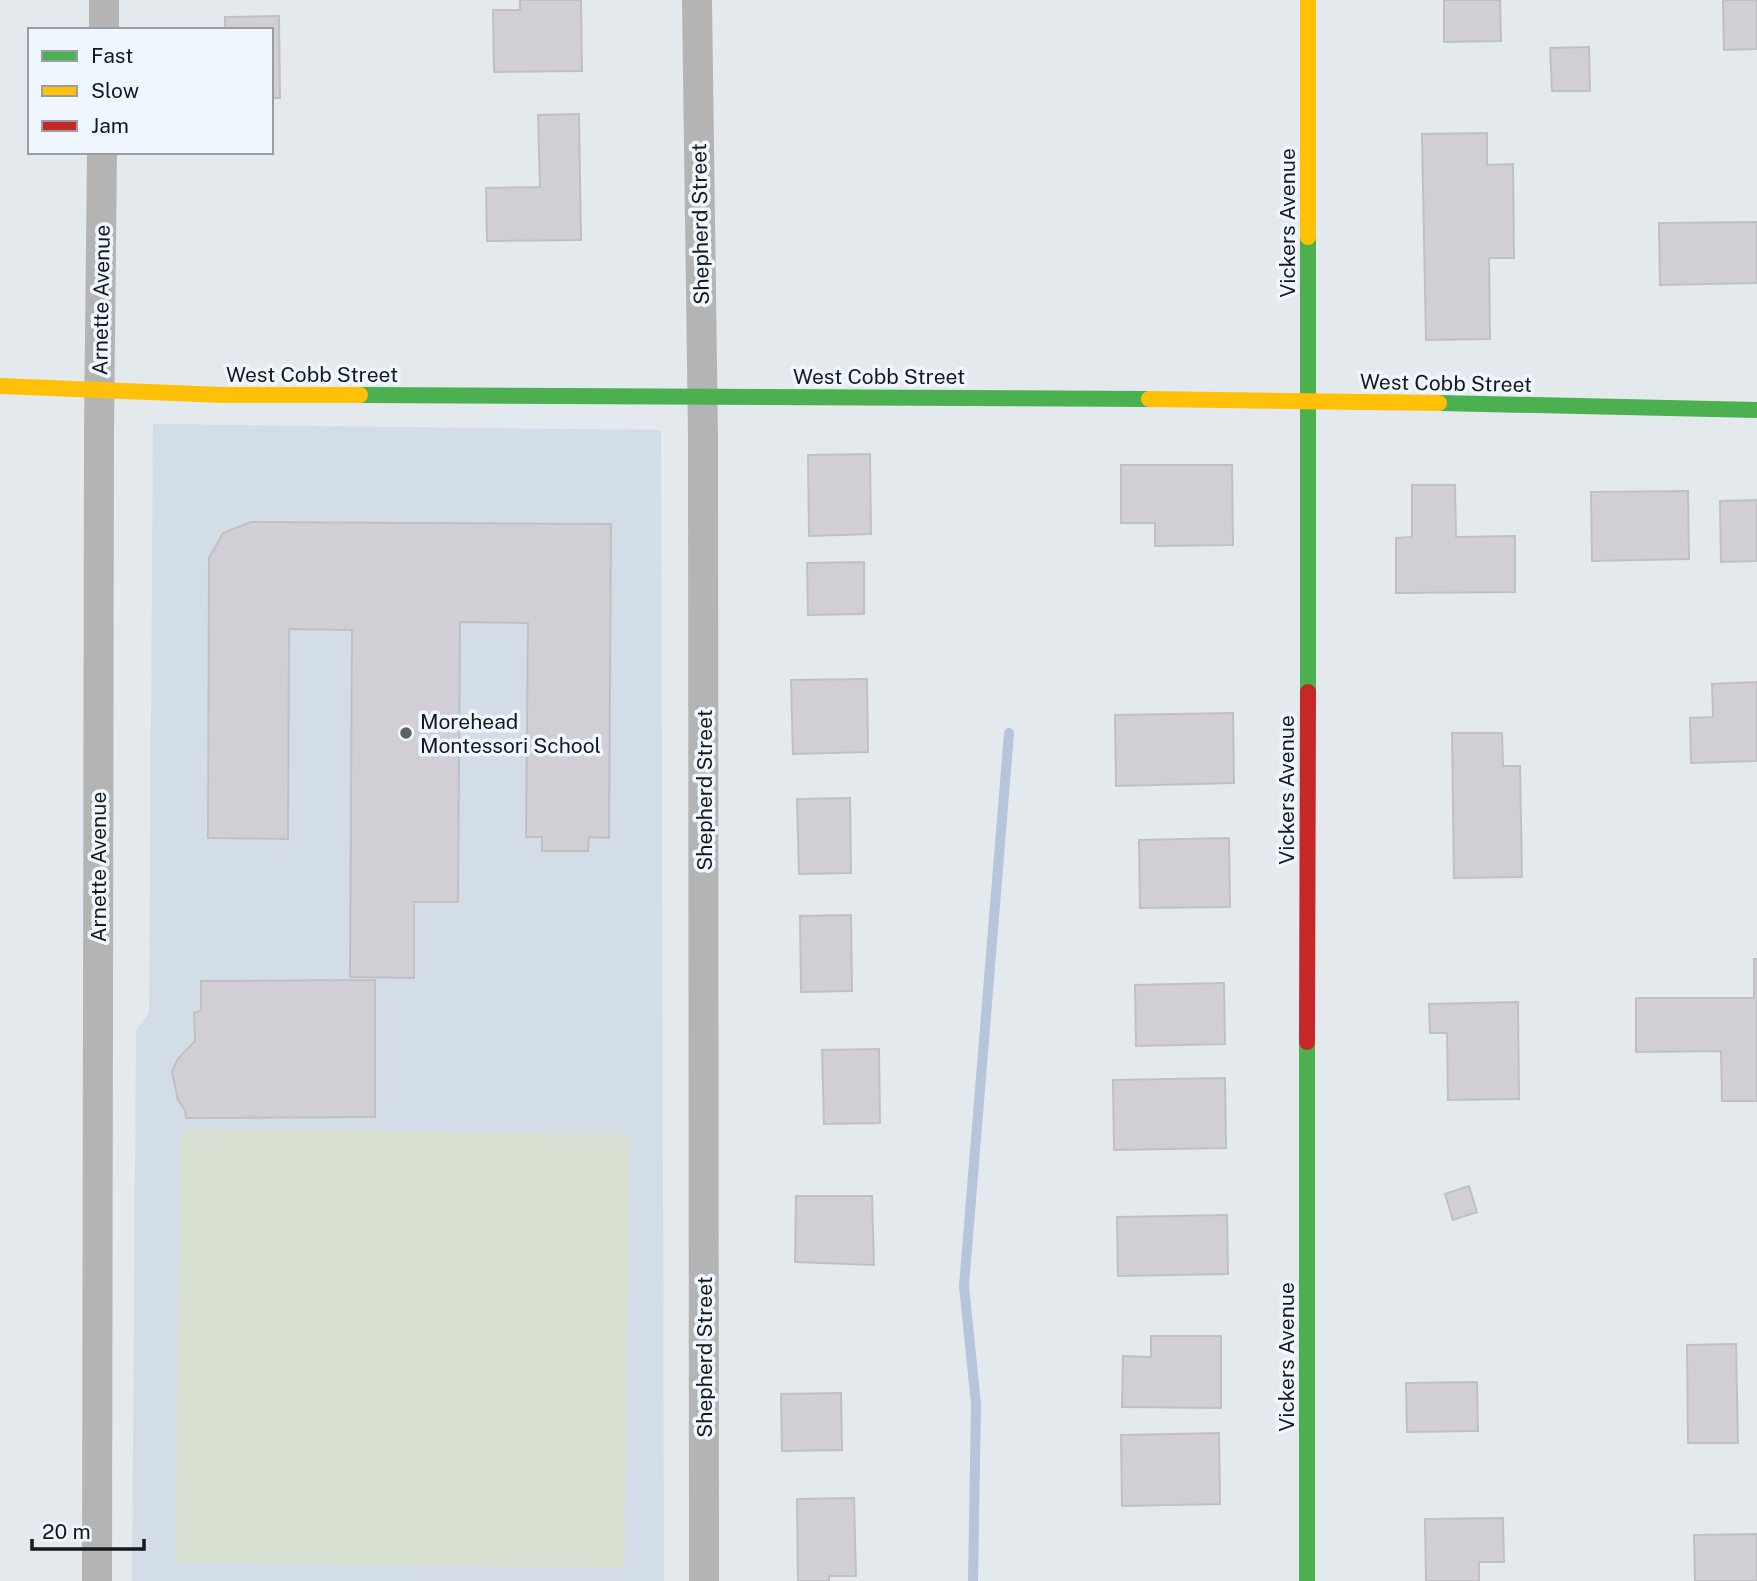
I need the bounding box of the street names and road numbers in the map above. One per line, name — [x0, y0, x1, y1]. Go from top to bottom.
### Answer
street label: Shepherd Street — [686, 143, 714, 305]
street label: Vickers Avenue — [1275, 148, 1300, 298]
street label: Arnette Avenue — [87, 224, 115, 376]
street label: West Cobb Street — [226, 362, 398, 387]
street label: West Cobb Street — [793, 364, 965, 389]
street label: West Cobb Street — [1360, 369, 1532, 397]
street label: Shepherd Street — [692, 709, 717, 871]
street label: Vickers Avenue — [1274, 715, 1299, 865]
street label: Arnette Avenue — [86, 792, 111, 942]
street label: Shepherd Street — [692, 1276, 717, 1438]
street label: Vickers Avenue — [1274, 1282, 1299, 1432]

